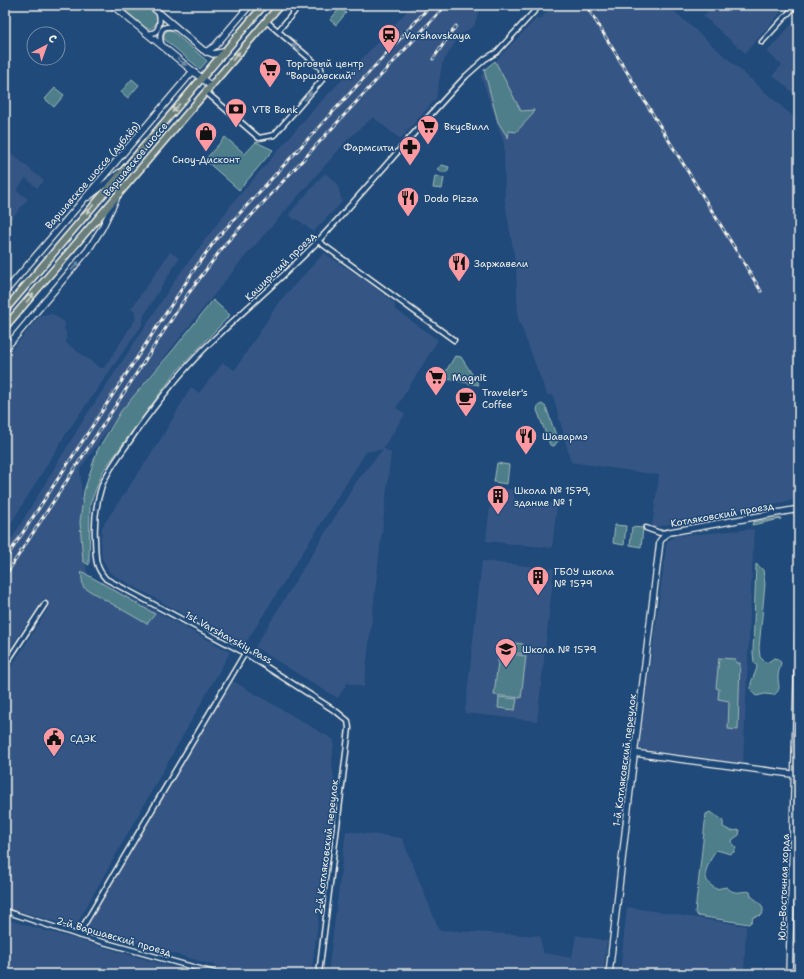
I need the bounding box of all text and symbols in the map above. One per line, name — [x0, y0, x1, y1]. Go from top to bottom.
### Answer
station icon: Varshavskaya — [376, 22, 402, 55]
north arrow — [26, 26, 66, 66]
place label: Varshavskaya — [404, 29, 471, 42]
text: С — [45, 31, 60, 47]
one-way arrow — [291, 43, 301, 52]
one-way arrow — [231, 51, 240, 62]
supermarket icon: Торговый центр "Варшавский" — [257, 56, 283, 89]
place label: Торговый центр "Варшавский" — [286, 57, 364, 82]
one-way arrow — [177, 58, 188, 67]
one-way arrow — [304, 90, 313, 101]
bank icon: VTB Bank — [223, 96, 249, 129]
one-way arrow — [172, 103, 181, 113]
place label: VTB Bank — [252, 103, 298, 116]
supermarket icon: ВкусВилл — [415, 113, 441, 146]
street label: Варшавское шоссе (дублёр) — [42, 119, 143, 232]
street label: Варшавское шоссе — [100, 119, 171, 199]
shop icon: Сноу-Дисконт — [193, 120, 219, 153]
place label: ВкусВилл — [444, 120, 490, 133]
pharmacy icon: Фармсити — [397, 134, 423, 167]
place label: Фармсити — [343, 141, 394, 154]
place label: Сноу-Дисконт — [172, 153, 241, 166]
restaurant icon: Dodo Pizza — [395, 185, 421, 218]
place label: Dodo Pizza — [424, 192, 479, 205]
one-way arrow — [86, 204, 95, 215]
street label: Каширский проезд — [242, 229, 319, 304]
restaurant icon: Заржавели — [446, 250, 472, 283]
place label: Заржавели — [474, 257, 529, 270]
one-way arrow — [71, 260, 80, 271]
one-way arrow — [26, 292, 35, 303]
supermarket icon: Magnit — [423, 364, 449, 397]
place label: Magnit — [452, 371, 487, 384]
cafe icon: Traveler's Coffee — [453, 385, 479, 418]
place label: Traveler's Coffee — [482, 386, 528, 411]
restaurant icon: Шавармэ — [513, 423, 539, 456]
place label: Шавармэ — [542, 430, 588, 443]
building icon: Школа № 1579, здание № 1 — [485, 483, 511, 516]
place label: Школа № 1579, здание № 1 — [514, 484, 591, 509]
street label: Котляковский проезд — [669, 499, 775, 530]
building icon: ГБОУ школа № 1579 — [525, 564, 551, 597]
place label: ГБОУ школа № 1579 — [554, 565, 615, 590]
street label: 1st Varshavskiy Pass — [183, 608, 275, 667]
school or university icon: Школа № 1579 — [493, 636, 519, 669]
place label: Школа № 1579 — [522, 643, 597, 656]
street label: 1-й Котляковский переулок — [610, 692, 639, 827]
public building icon: СДЭК — [41, 725, 67, 758]
place label: СДЭК — [70, 732, 97, 745]
street label: 2-й Котляковский переулок — [312, 778, 341, 915]
street label: Юго-Восточная хорда — [775, 833, 792, 940]
street label: 2-й Варшавский проезд — [55, 914, 173, 959]

